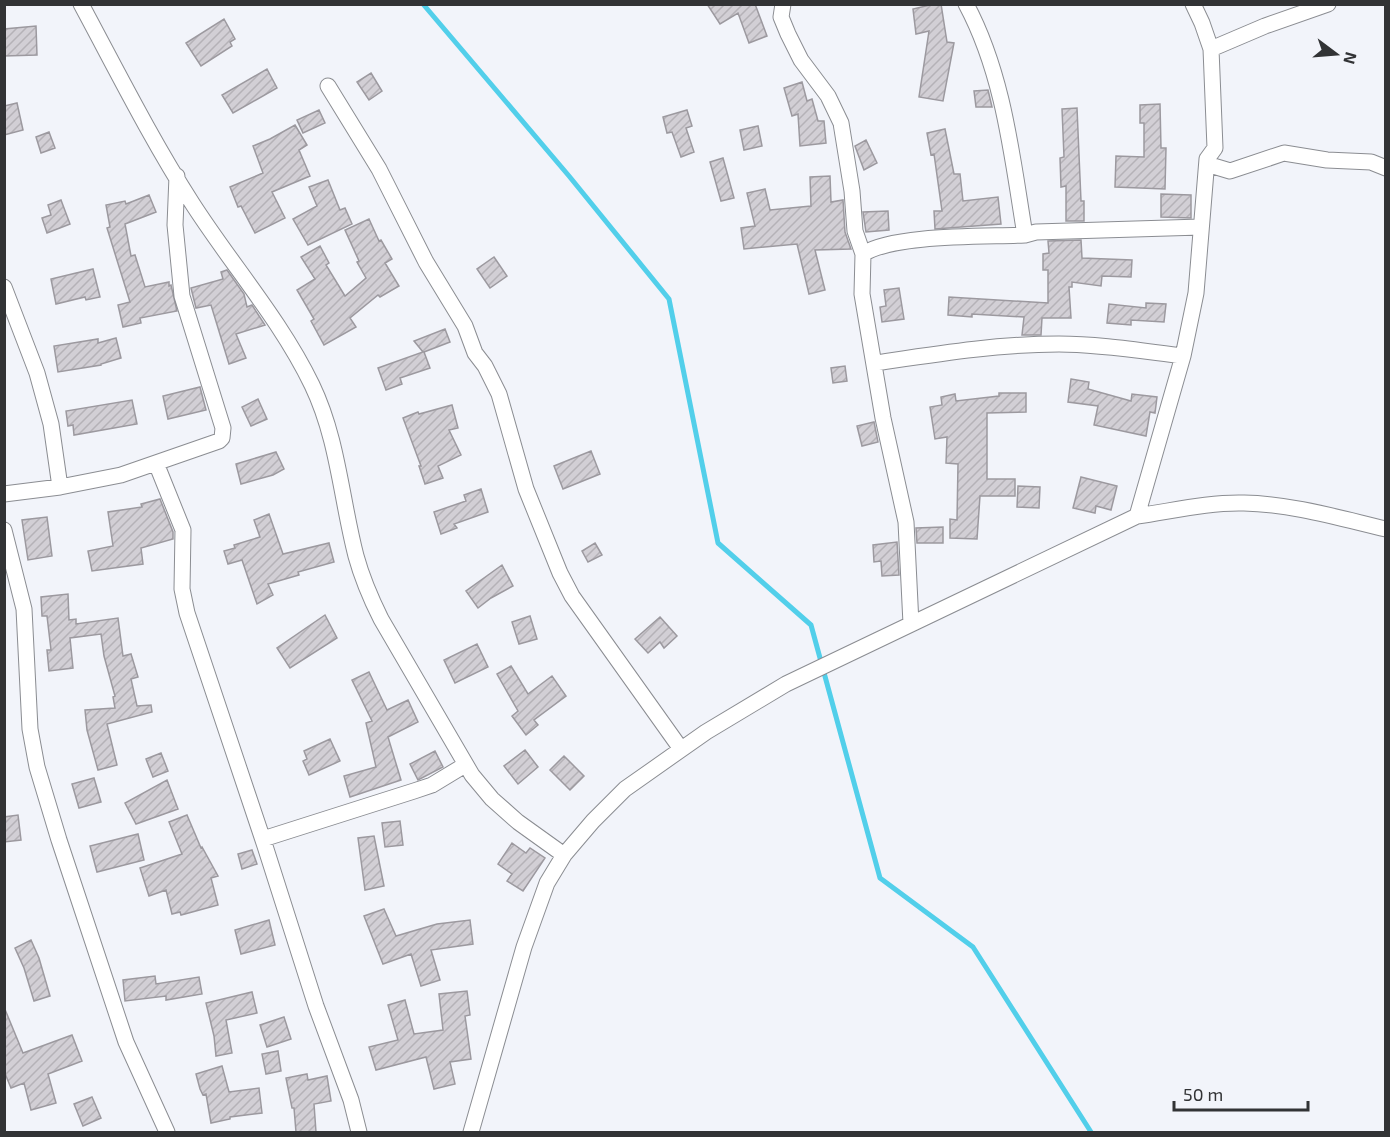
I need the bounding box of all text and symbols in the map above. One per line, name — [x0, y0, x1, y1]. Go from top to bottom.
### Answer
north arrow — [1306, 24, 1366, 84]
text: N — [1340, 50, 1362, 66]
scale bar — [1174, 1074, 1308, 1112]
text: 50 m — [1183, 1083, 1223, 1105]

